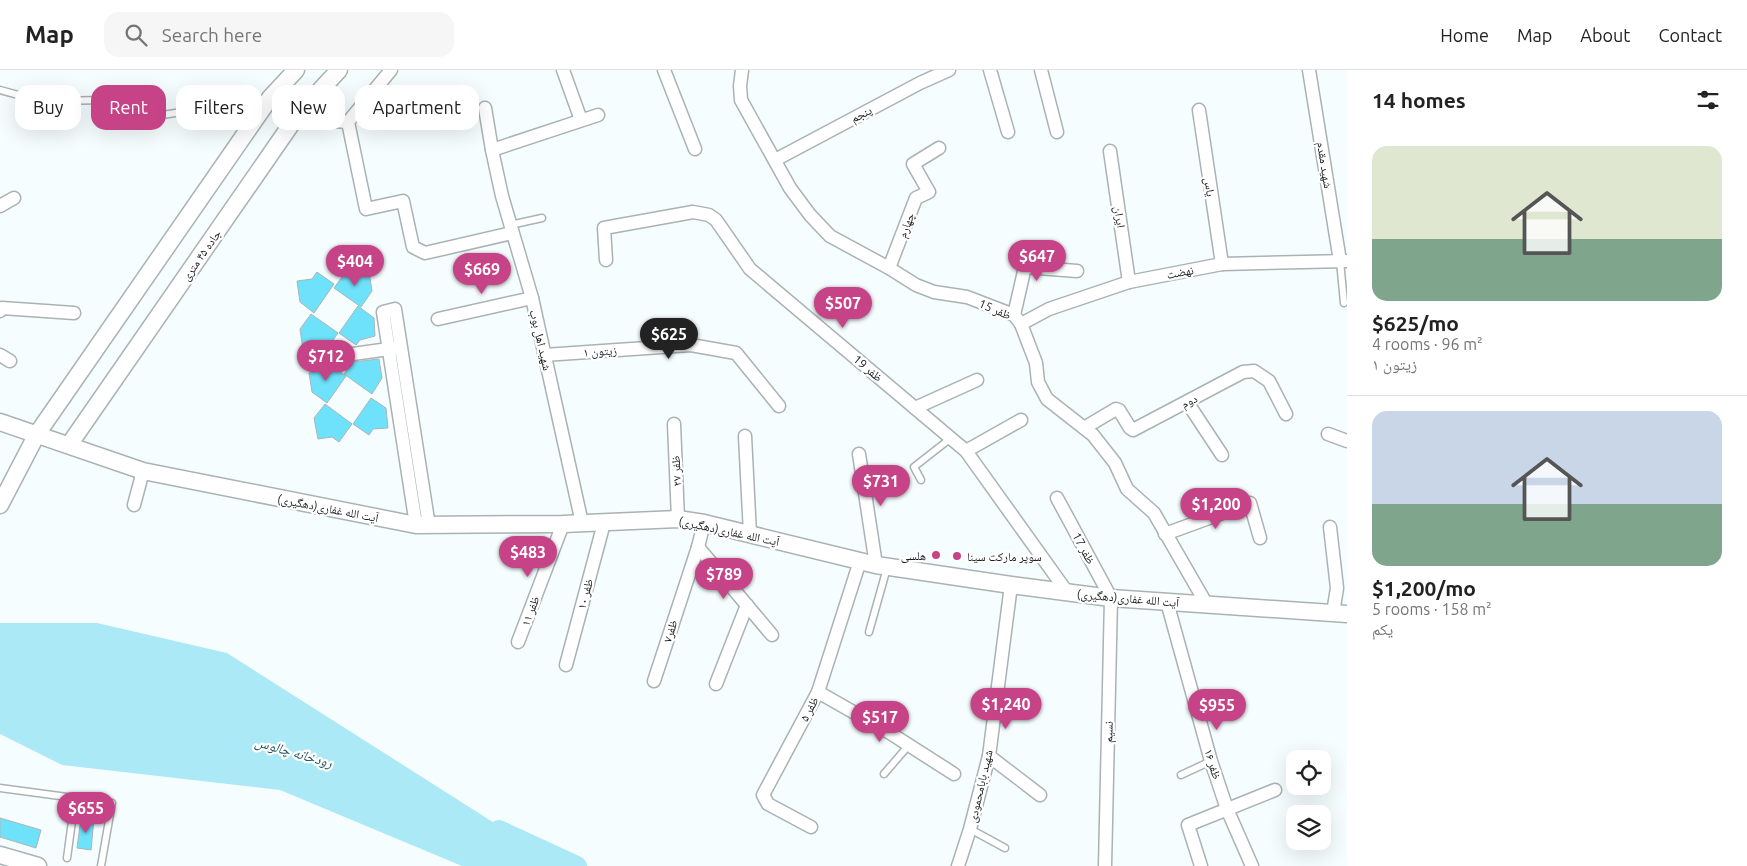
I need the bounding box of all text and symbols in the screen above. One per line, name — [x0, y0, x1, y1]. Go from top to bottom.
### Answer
search box — [104, 12, 454, 57]
text: Map — [25, 21, 74, 48]
icon: search — [122, 21, 150, 49]
text: Search here — [162, 24, 262, 46]
text: Home — [1440, 25, 1489, 45]
text: Map — [1517, 25, 1552, 45]
text: About — [1580, 25, 1630, 45]
text: Contact — [1658, 25, 1722, 45]
chip: Buy — [15, 85, 81, 130]
chip: Rent — [91, 85, 166, 130]
chip: Filters — [176, 85, 262, 130]
chip: New — [272, 85, 345, 130]
chip: Apartment — [355, 85, 479, 130]
icon: filters — [1694, 86, 1722, 114]
text: 14 homes — [1372, 88, 1466, 112]
street label: پنجم — [848, 103, 875, 127]
street label: شهید مقدم — [1313, 141, 1335, 190]
street label: یاس — [1201, 177, 1218, 198]
icon: home — [1502, 178, 1592, 268]
street label: ایران — [1111, 205, 1128, 229]
street label: چهارم — [895, 210, 919, 240]
street label: جاده ۴۵ متری — [179, 227, 224, 283]
pin: $647 — [1007, 240, 1067, 282]
pin: $404 — [325, 244, 385, 287]
text: $647 — [1019, 247, 1055, 265]
text: $404 — [337, 252, 373, 270]
pin: $669 — [452, 252, 512, 295]
text: $669 — [464, 260, 500, 278]
street label: نهضت — [1166, 263, 1195, 282]
pin: $507 — [813, 286, 873, 329]
text: $507 — [825, 294, 861, 312]
street label: ظفر 15 — [977, 296, 1013, 322]
street label: شهید اهل بوب — [526, 308, 554, 372]
text: $625/mo — [1372, 311, 1459, 335]
pin: $625 — [639, 318, 699, 360]
text: $625 — [651, 325, 687, 343]
text: 4 rooms · 96 m² — [1372, 335, 1483, 353]
pin: $712 — [296, 340, 356, 382]
street label: زیتون ۱ — [583, 343, 618, 360]
text: $712 — [308, 347, 344, 365]
street label: ظفر 19 — [851, 352, 885, 384]
text: زیتون ۱ — [1372, 355, 1417, 373]
street label: دوم — [1179, 391, 1200, 412]
icon: home — [1502, 444, 1592, 534]
street label: ظفر ۲۷ — [669, 455, 683, 487]
pin: $731 — [851, 464, 911, 507]
text: $731 — [863, 472, 899, 490]
pin: $1,200 — [1175, 488, 1257, 530]
street label: آیت الله غفاری(دهگیری) — [276, 492, 381, 526]
text: $1,200 — [1191, 495, 1241, 513]
street label: آیت الله غفاری(دهگیری) — [677, 514, 781, 549]
street label: ظفر 17 — [1070, 530, 1098, 566]
pin: $483 — [498, 536, 558, 578]
text: $483 — [510, 543, 546, 561]
place label: هلسی — [901, 549, 926, 563]
marker: هلسی — [930, 549, 942, 561]
marker: سوپر مارکت سینا — [951, 550, 963, 562]
place label: سوپر مارکت سینا — [967, 550, 1042, 564]
pin: $789 — [694, 558, 754, 600]
text: $789 — [706, 565, 742, 583]
text: $1,200/mo — [1372, 576, 1476, 600]
street label: ظفر ۱۰ — [575, 577, 595, 611]
street label: آیت الله غفاری(دهگیری) — [1076, 587, 1181, 610]
street label: ظفر ۱۱ — [518, 594, 542, 628]
text: 5 rooms · 158 m² — [1372, 600, 1492, 618]
street label: ظفر۷ — [660, 618, 680, 644]
text: یکم — [1372, 620, 1393, 638]
pin: $1,240 — [965, 688, 1047, 730]
pin: $955 — [1187, 688, 1247, 731]
street label: ظفر ۵ — [797, 695, 821, 723]
text: $1,240 — [981, 695, 1031, 713]
text: $955 — [1199, 696, 1235, 714]
pin: $517 — [850, 700, 910, 743]
text: $517 — [862, 708, 898, 726]
street label: نسیم — [1101, 721, 1117, 743]
water label: رودخانه چالوس — [253, 733, 335, 772]
street label: ظفر ۱۶ — [1202, 747, 1224, 781]
street label: شهید بابامحمودی — [965, 748, 996, 824]
map controls — [1286, 750, 1331, 850]
button: locate — [1286, 750, 1331, 795]
pin: $655 — [56, 792, 116, 834]
text: $655 — [68, 799, 104, 817]
button: layers — [1286, 805, 1331, 850]

